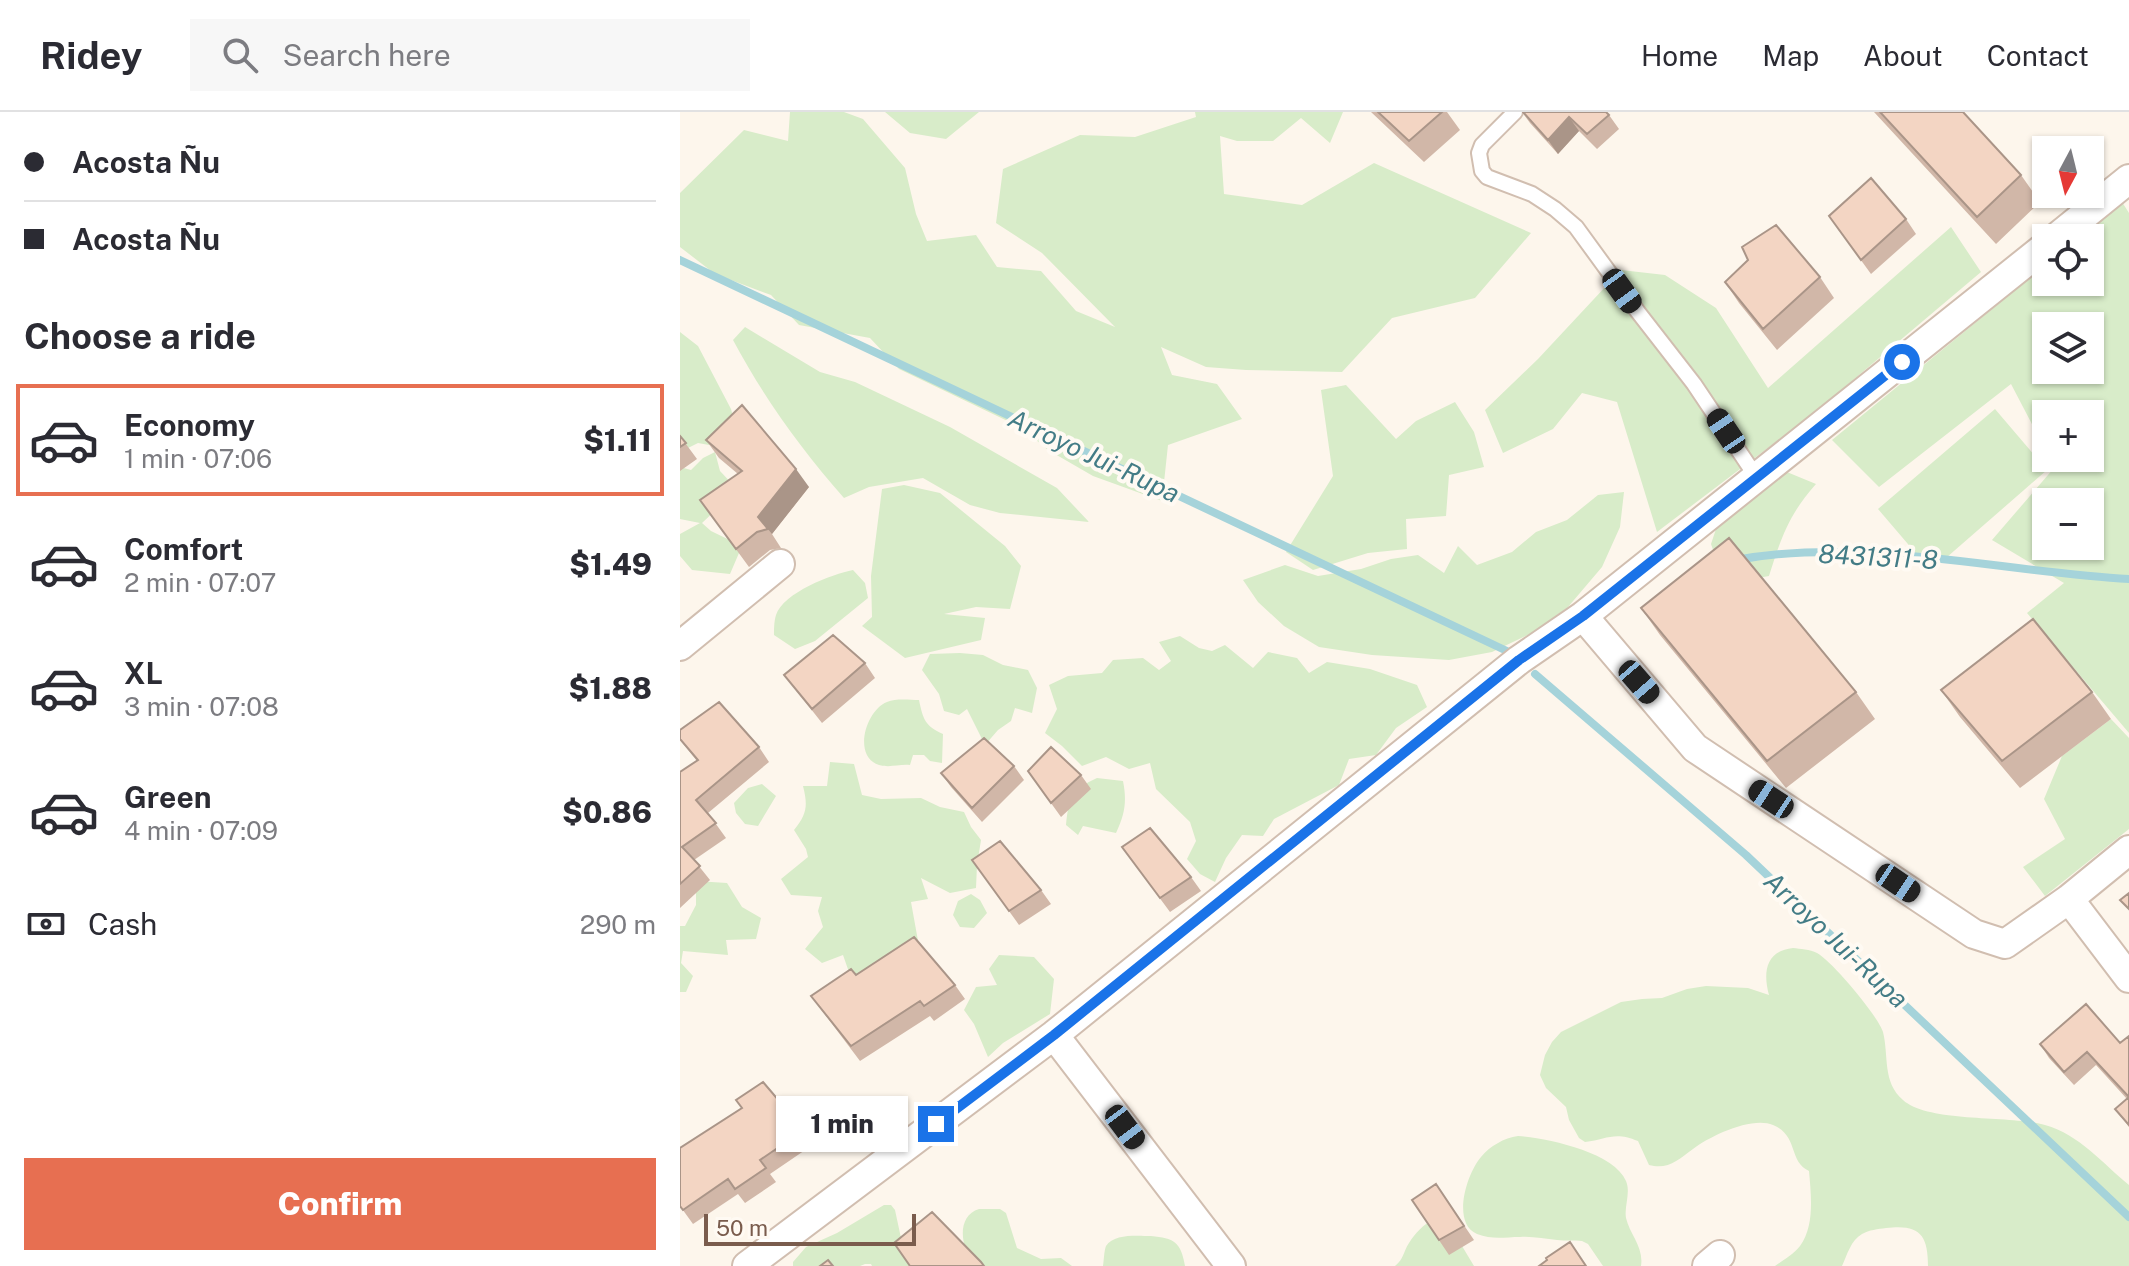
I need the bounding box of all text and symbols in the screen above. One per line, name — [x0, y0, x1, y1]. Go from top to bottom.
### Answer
search box — [190, 19, 750, 91]
text: Ridey — [40, 33, 142, 78]
icon: search — [218, 33, 262, 77]
text: Search here — [282, 37, 451, 73]
text: Home — [1641, 39, 1718, 72]
text: Map — [1762, 39, 1819, 72]
text: About — [1863, 39, 1943, 72]
text: Contact — [1987, 39, 2089, 72]
north arrow — [2032, 136, 2104, 208]
map controls — [2032, 136, 2104, 560]
text: Acosta Ñu — [72, 144, 220, 180]
text: Acosta Ñu — [72, 221, 220, 257]
button: locate — [2032, 224, 2104, 296]
car — [1598, 265, 1646, 317]
button: layers — [2032, 312, 2104, 384]
text: Choose a ride — [24, 315, 256, 357]
route start — [1884, 344, 1920, 380]
button: + — [2032, 400, 2104, 472]
water label: Arroyo Jui-Rupa — [1004, 402, 1185, 509]
icon: car — [28, 404, 100, 476]
car — [1703, 404, 1749, 458]
text: Economy — [124, 407, 255, 443]
text: $1.11 — [583, 422, 652, 458]
text: 1 min · 07:06 — [124, 443, 272, 474]
button: − — [2032, 488, 2104, 560]
icon: car — [28, 528, 100, 600]
text: Comfort — [124, 531, 243, 567]
water label: 8431311-8 — [1817, 538, 1939, 575]
text: $1.49 — [569, 546, 652, 582]
text: 2 min · 07:07 — [124, 567, 276, 598]
icon: car — [28, 652, 100, 724]
text: XL — [124, 655, 163, 691]
car — [1614, 656, 1664, 708]
text: $1.88 — [569, 670, 652, 706]
text: 3 min · 07:08 — [124, 691, 279, 722]
icon: car — [28, 776, 100, 848]
car — [1744, 776, 1798, 822]
text: Green — [124, 779, 211, 815]
text: $0.86 — [562, 794, 652, 830]
text: 4 min · 07:09 — [124, 815, 278, 846]
car — [1871, 860, 1925, 906]
water label: Arroyo Jui-Rupa — [1758, 865, 1915, 1014]
icon: cash — [24, 902, 68, 946]
text: Cash — [88, 906, 157, 942]
text: 290 m — [580, 909, 656, 940]
callout: 1 min — [776, 1096, 908, 1152]
car — [1101, 1101, 1149, 1153]
route end — [918, 1106, 954, 1142]
text: 1 min — [810, 1108, 874, 1139]
button: Confirm — [24, 1158, 656, 1250]
scale bar — [704, 1210, 916, 1246]
text: 50 m — [716, 1215, 768, 1241]

